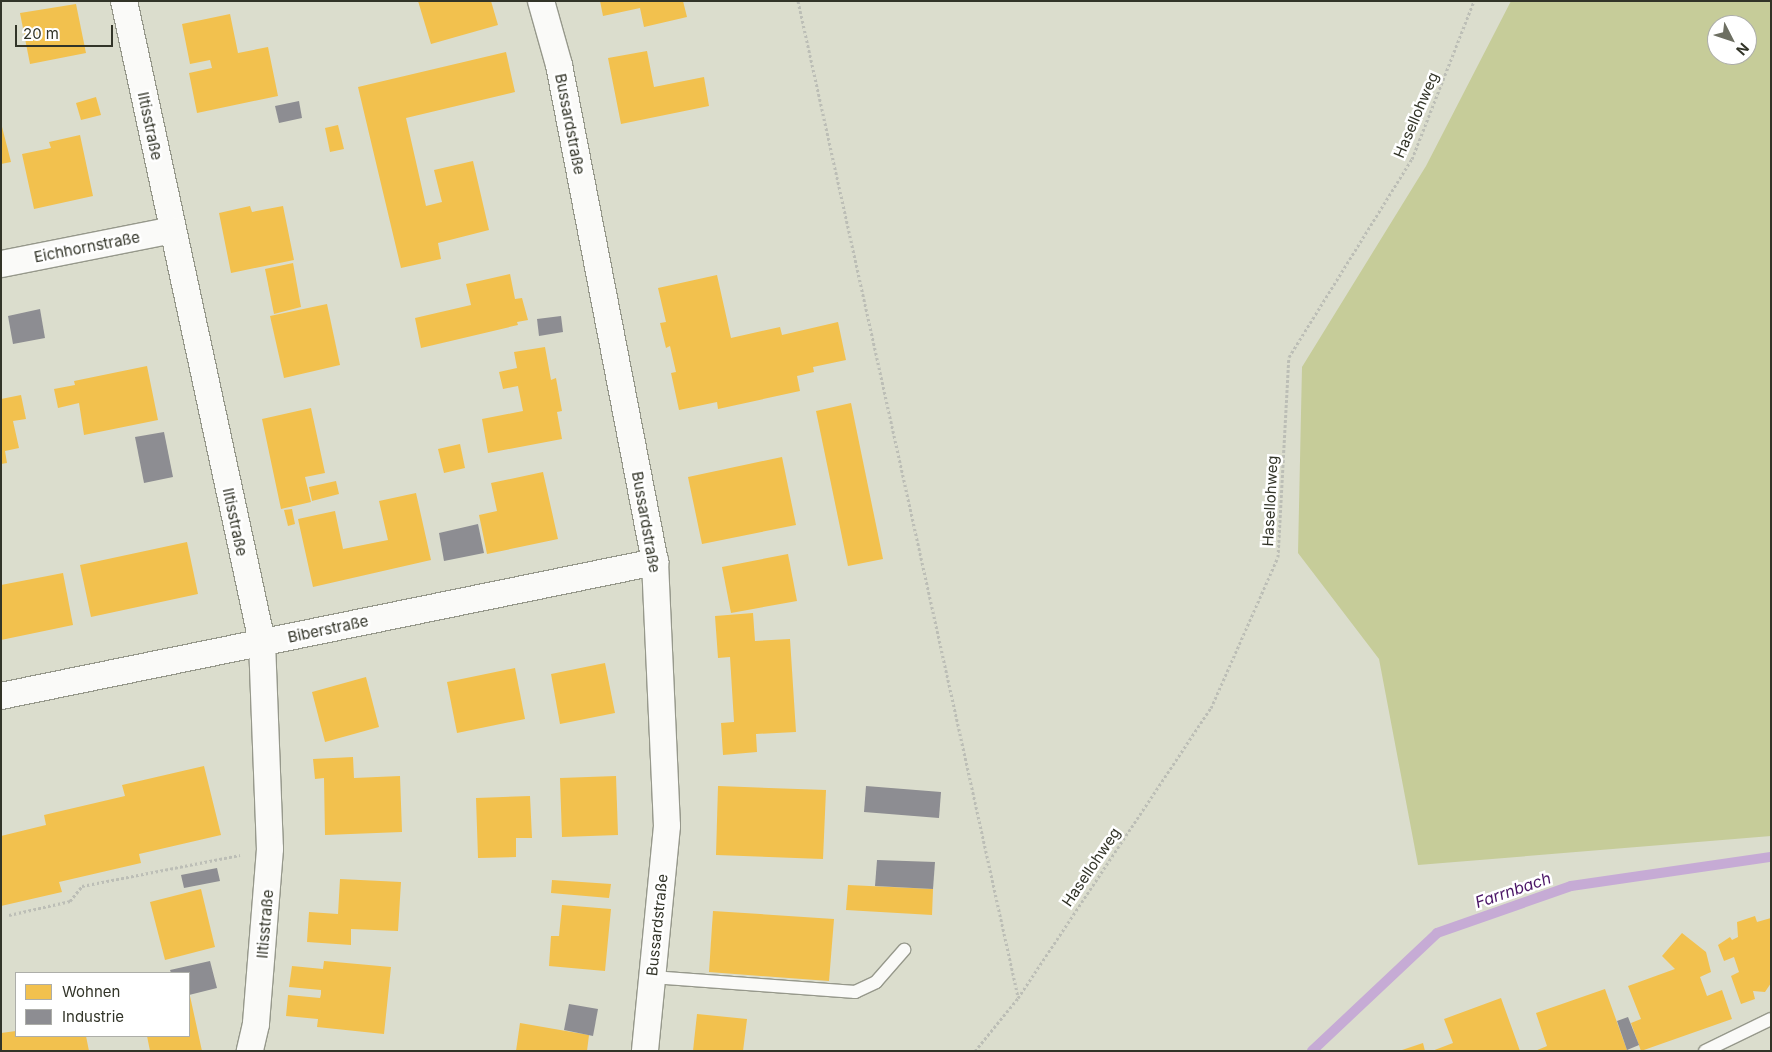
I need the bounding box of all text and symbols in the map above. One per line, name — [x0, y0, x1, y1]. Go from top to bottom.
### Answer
scale bar — [18, 15, 115, 47]
north arrow — [1707, 15, 1757, 65]
text: 20 m — [23, 24, 59, 43]
text: N — [1733, 40, 1753, 59]
street label: Hasellohweg — [1390, 69, 1442, 161]
street label: Bussardstraße — [551, 72, 589, 176]
street label: Iltisstraße — [134, 90, 166, 162]
street label: Eichhornstraße — [32, 228, 142, 266]
street label: Hasellohweg — [1259, 455, 1281, 547]
street label: Bussardstraße — [628, 470, 664, 574]
street label: Iltisstraße — [219, 486, 251, 558]
street label: Biberstraße — [286, 612, 370, 646]
street label: Hasellohweg — [1058, 824, 1124, 910]
water label: Farrnbach — [1473, 868, 1553, 912]
street label: Bussardstraße — [643, 873, 671, 977]
street label: Iltisstraße — [253, 889, 277, 959]
legend — [15, 972, 190, 1037]
text: Wohnen — [62, 982, 120, 1001]
text: Industrie — [62, 1007, 124, 1026]

